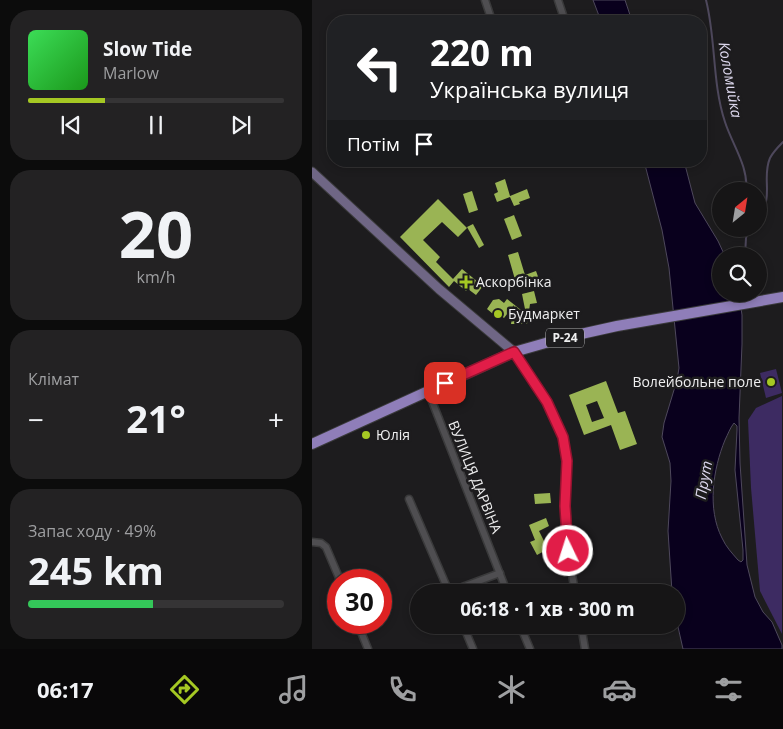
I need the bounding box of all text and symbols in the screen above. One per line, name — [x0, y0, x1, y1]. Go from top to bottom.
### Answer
text: 220 m — [430, 29, 534, 76]
icon: left — [347, 35, 412, 100]
text: Slow Tide — [103, 36, 192, 62]
water label: Коломийка — [714, 40, 748, 120]
text: Marlow — [103, 62, 159, 84]
text: Українська вулиця — [430, 74, 629, 104]
icon: previous — [57, 111, 85, 139]
icon: pause — [142, 111, 170, 139]
icon: next — [227, 111, 255, 139]
icon: arrive — [410, 130, 438, 158]
text: Потім — [347, 131, 400, 157]
north arrow — [712, 182, 767, 238]
map controls — [712, 182, 767, 302]
text: 20 — [119, 189, 193, 277]
button: search — [712, 247, 767, 302]
text: km/h — [137, 266, 175, 288]
place label: Аскорбінка — [476, 272, 552, 291]
marker: Аскорбінка — [460, 276, 472, 288]
place label: Будмаркет — [508, 304, 580, 323]
marker: Будмаркет — [492, 308, 504, 320]
road number: Р-24 — [546, 328, 584, 348]
pin — [424, 362, 466, 404]
text: Клімат — [28, 368, 79, 390]
icon: arrive — [431, 369, 459, 397]
place label: Волейбольне поле — [632, 372, 761, 391]
marker: Волейбольне поле — [765, 376, 777, 388]
text: 21° — [126, 392, 186, 444]
text: − — [28, 400, 44, 438]
text: + — [268, 400, 284, 438]
street label: ВУЛИЦЯ ДАРВІНА — [444, 418, 507, 536]
place label: Юлія — [376, 425, 410, 444]
marker: Юлія — [360, 429, 372, 441]
water label: Прут — [690, 459, 716, 501]
text: Запас ходу · 49% — [28, 520, 156, 542]
position arrow — [541, 524, 593, 576]
text: 245 km — [28, 544, 164, 596]
speed limit sign: 30 — [327, 569, 392, 634]
text: 06:18 · 1 хв · 300 m — [460, 596, 635, 622]
icon: directions — [167, 672, 202, 707]
icon: music — [276, 672, 311, 707]
icon: phone — [385, 672, 420, 707]
icon: climate — [494, 672, 529, 707]
icon: car — [602, 672, 637, 707]
icon: filters — [711, 672, 746, 707]
text: 06:17 — [37, 674, 93, 704]

